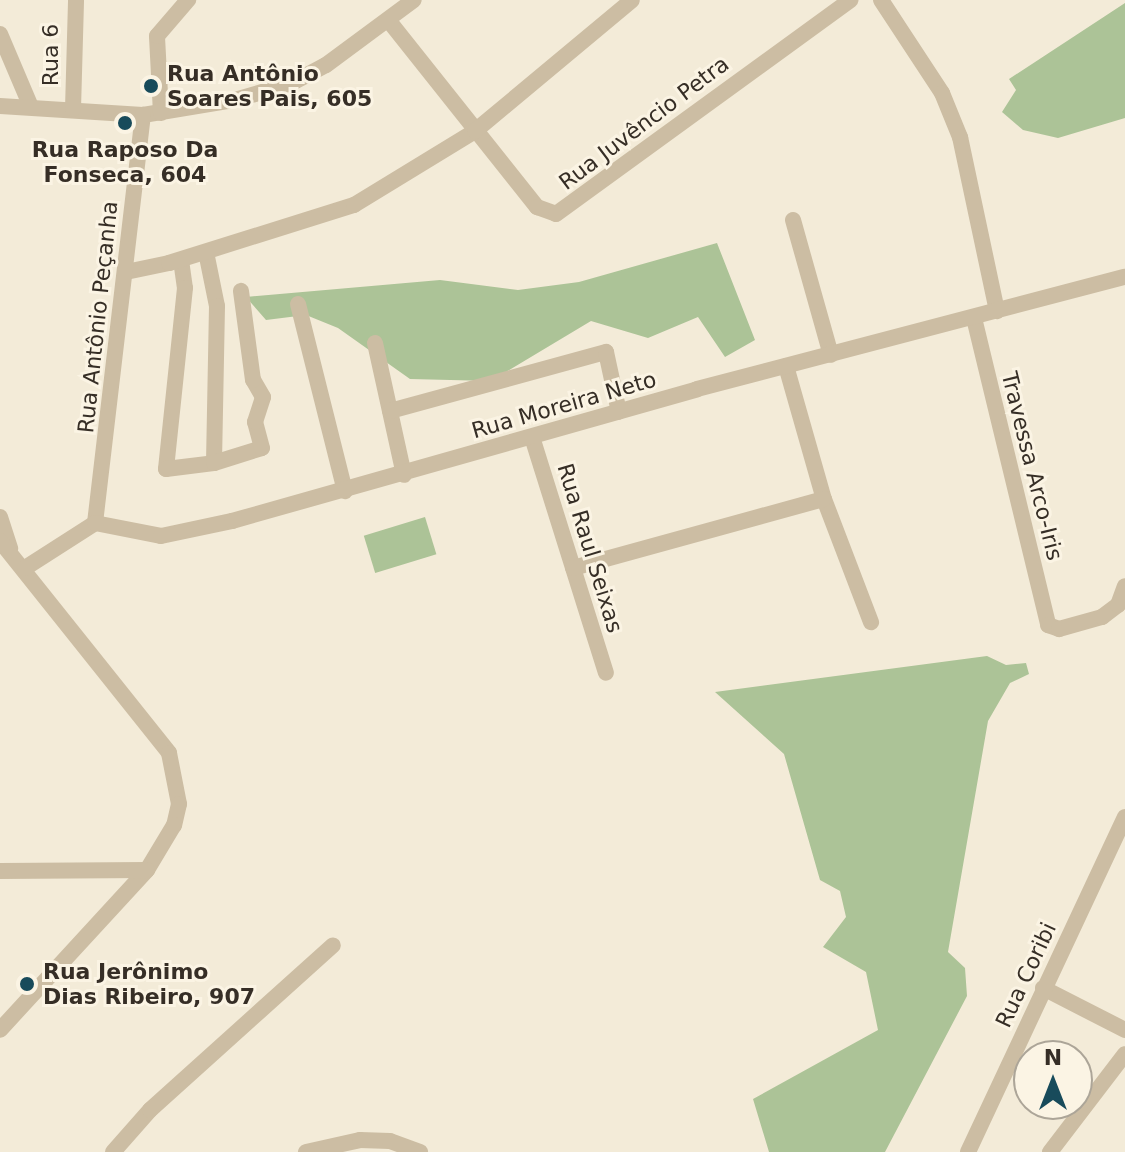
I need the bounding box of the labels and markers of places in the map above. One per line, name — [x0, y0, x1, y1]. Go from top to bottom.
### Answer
place label: Rua Antônio Soares Pais, 605 — [167, 60, 372, 112]
marker: Rua Antônio Soares Pais, 605 — [142, 77, 160, 95]
marker: Rua Raposo Da Fonseca, 604 — [116, 114, 134, 132]
place label: Rua Raposo Da Fonseca, 604 — [32, 136, 218, 188]
place label: Rua Jerônimo Dias Ribeiro, 907 — [43, 958, 255, 1010]
marker: Rua Jerônimo Dias Ribeiro, 907 — [18, 975, 36, 993]

